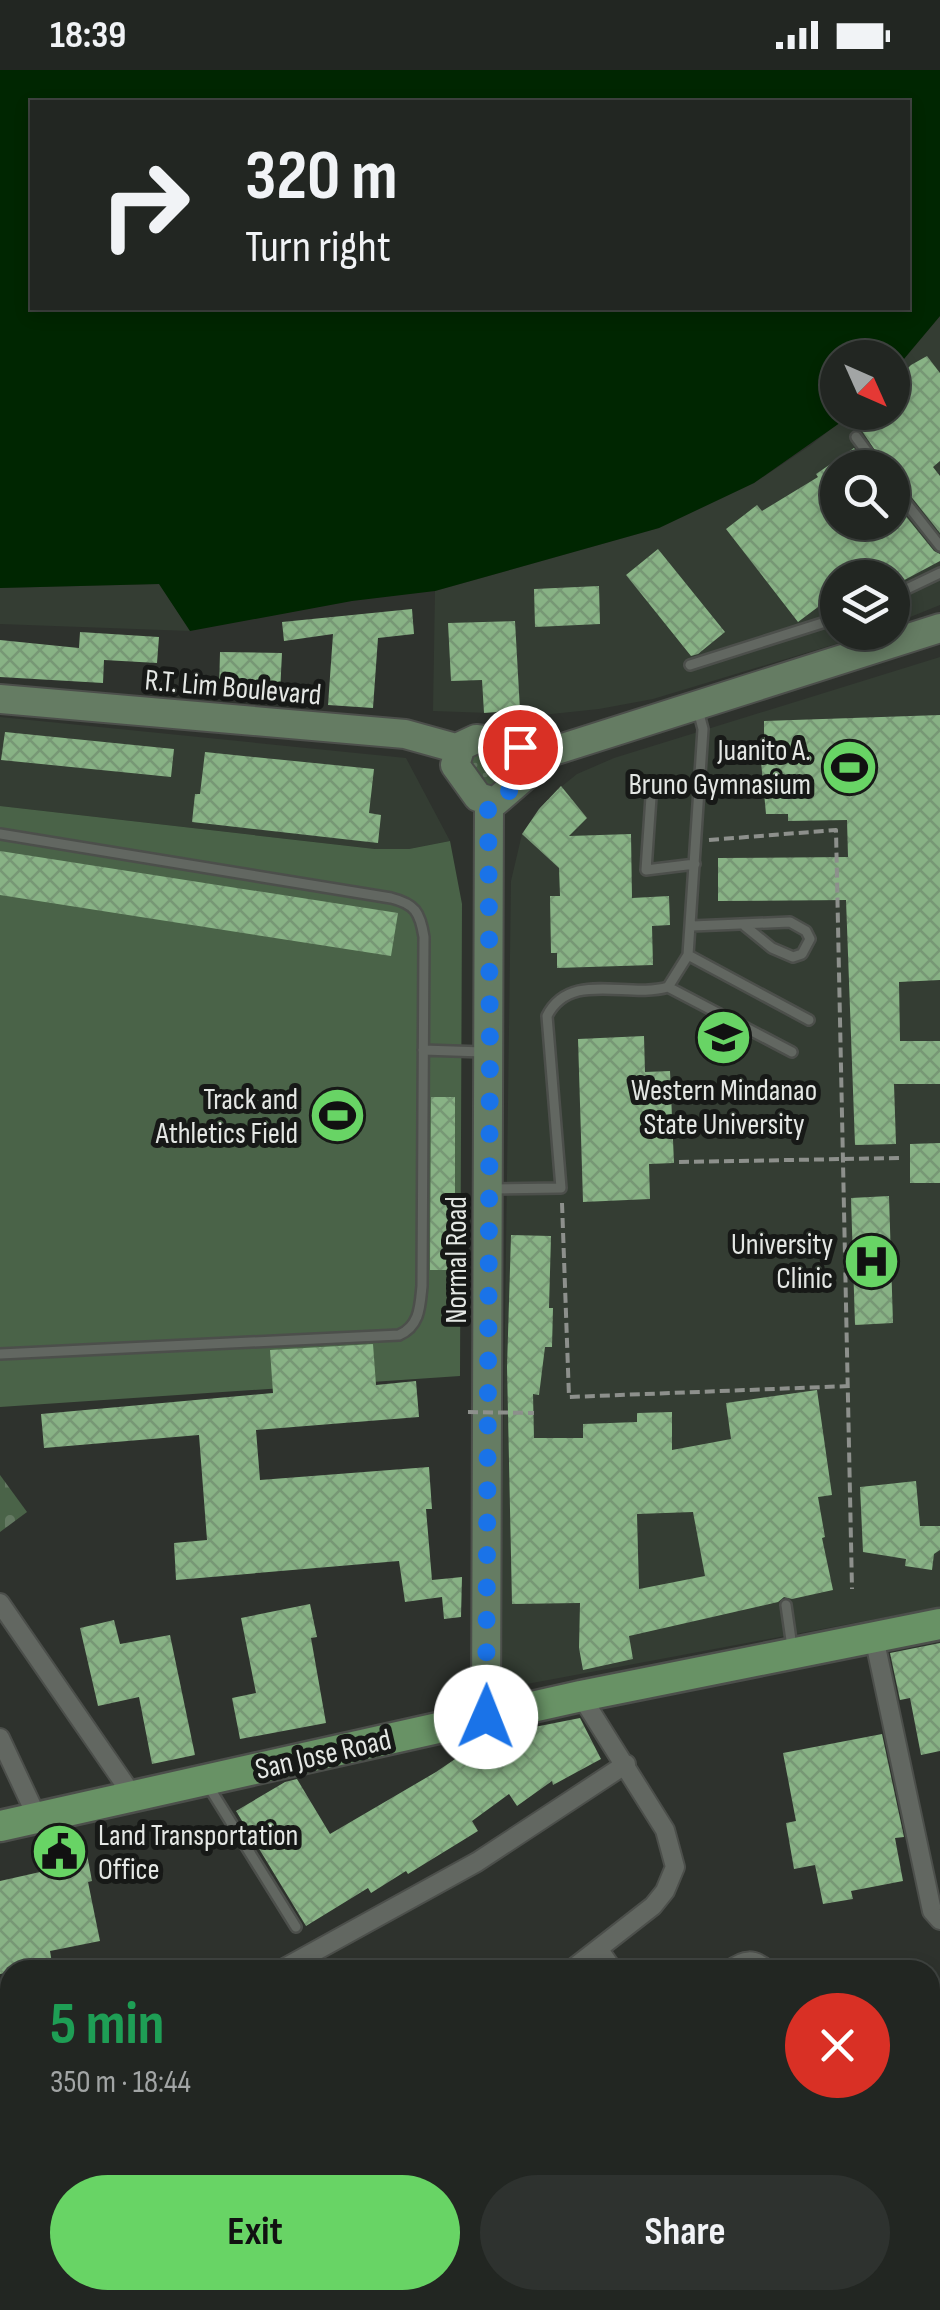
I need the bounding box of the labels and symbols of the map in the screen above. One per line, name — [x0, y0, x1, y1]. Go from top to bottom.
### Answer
north arrow — [820, 340, 910, 430]
street label: R.T. Lim Boulevard — [143, 662, 323, 714]
pin — [478, 705, 563, 790]
place label: Juanito A. Bruno Gymnasium — [629, 733, 811, 803]
sports icon: Juanito A. Bruno Gymnasium — [820, 737, 880, 797]
school or university icon: Western Mindanao State University — [694, 1007, 754, 1067]
place label: Western Mindanao State University — [631, 1073, 817, 1143]
place label: Track and Athletics Field — [155, 1082, 298, 1152]
sports icon: Track and Athletics Field — [307, 1086, 367, 1146]
street label: Normal Road — [439, 1196, 475, 1324]
place label: University Clinic — [731, 1227, 833, 1297]
hospital icon: University Clinic — [842, 1231, 902, 1291]
position arrow — [434, 1665, 538, 1769]
street label: San Jose Road — [252, 1722, 395, 1788]
place label: Land Transportation Office — [98, 1818, 298, 1888]
public building icon: Land Transportation Office — [29, 1822, 89, 1882]

